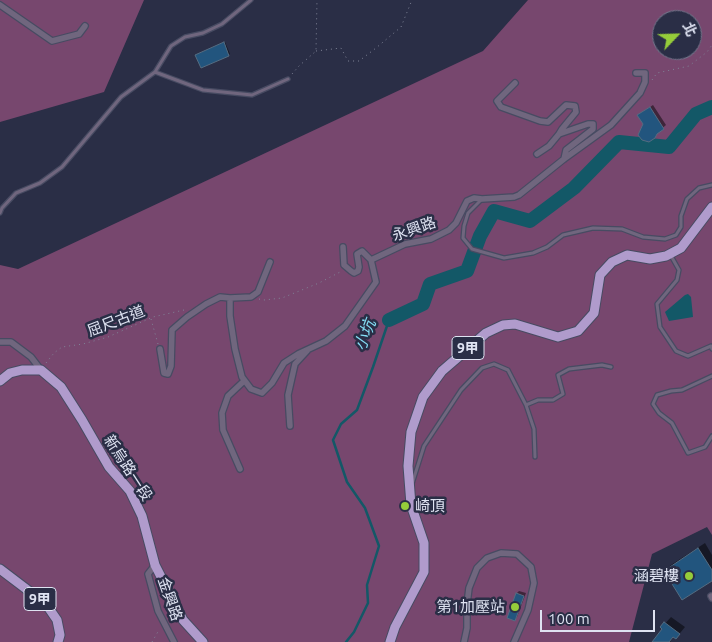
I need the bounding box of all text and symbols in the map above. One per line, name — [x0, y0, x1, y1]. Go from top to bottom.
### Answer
north arrow — [652, 10, 702, 60]
text: 北 — [680, 20, 700, 39]
street label: 永興路 — [390, 213, 438, 245]
street label: 屈尺古道 — [85, 302, 147, 340]
water label: 小坑 — [350, 317, 380, 353]
road number: 9甲 — [452, 336, 484, 359]
street label: 新烏路一段 — [100, 432, 156, 504]
place label: 崎頂 — [415, 497, 445, 515]
marker: 崎頂 — [399, 500, 411, 512]
place label: 涵碧樓 — [634, 567, 679, 585]
marker: 涵碧樓 — [683, 570, 695, 582]
street label: 金興路 — [154, 575, 186, 623]
road number: 9甲 — [24, 588, 56, 610]
place label: 第1加壓站 — [437, 598, 505, 616]
scale bar — [542, 600, 657, 632]
marker: 第1加壓站 — [509, 601, 521, 613]
text: 100 m — [548, 610, 590, 627]

